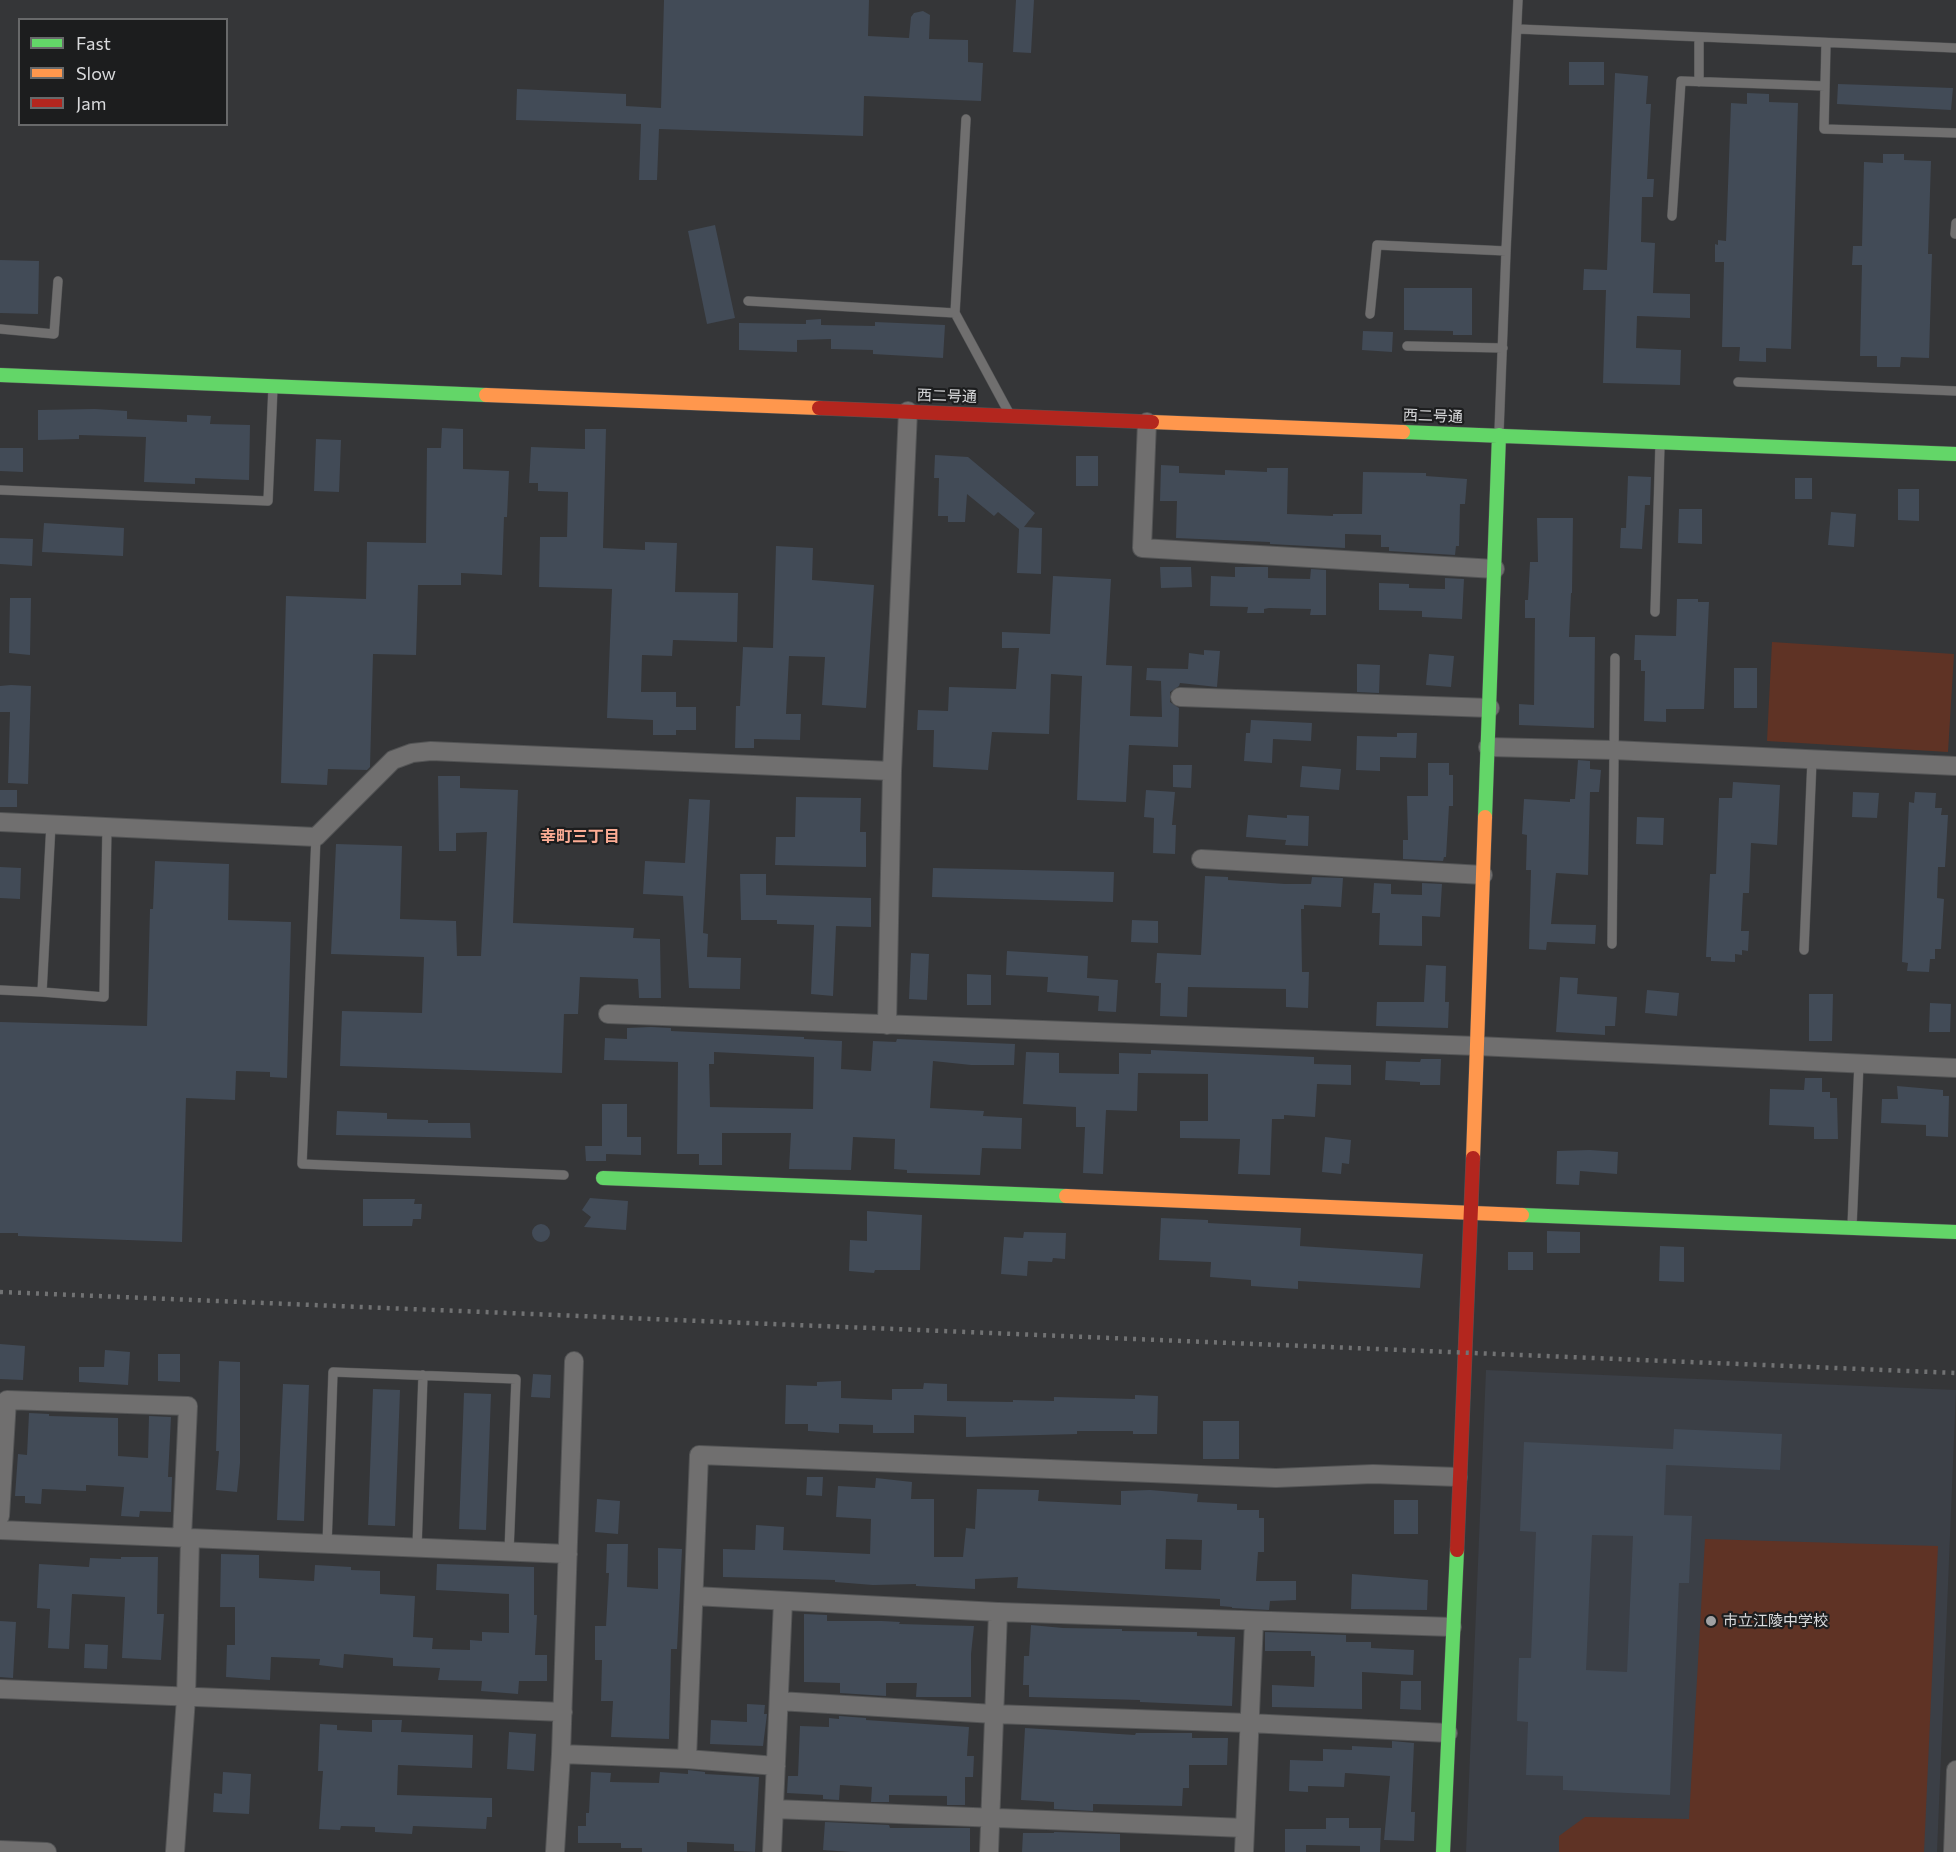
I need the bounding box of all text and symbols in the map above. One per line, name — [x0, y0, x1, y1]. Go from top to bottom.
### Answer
legend — [18, 18, 228, 126]
text: Fast — [76, 32, 111, 54]
text: Slow — [76, 62, 116, 84]
text: Jam — [76, 92, 106, 114]
street label: 西二号通 — [917, 386, 977, 406]
street label: 西二号通 — [1403, 406, 1463, 426]
district label: 幸町三丁目 — [540, 827, 620, 847]
place label: 市立江陵中学校 — [1723, 1612, 1828, 1630]
marker: 市立江陵中学校 — [1704, 1614, 1718, 1628]

